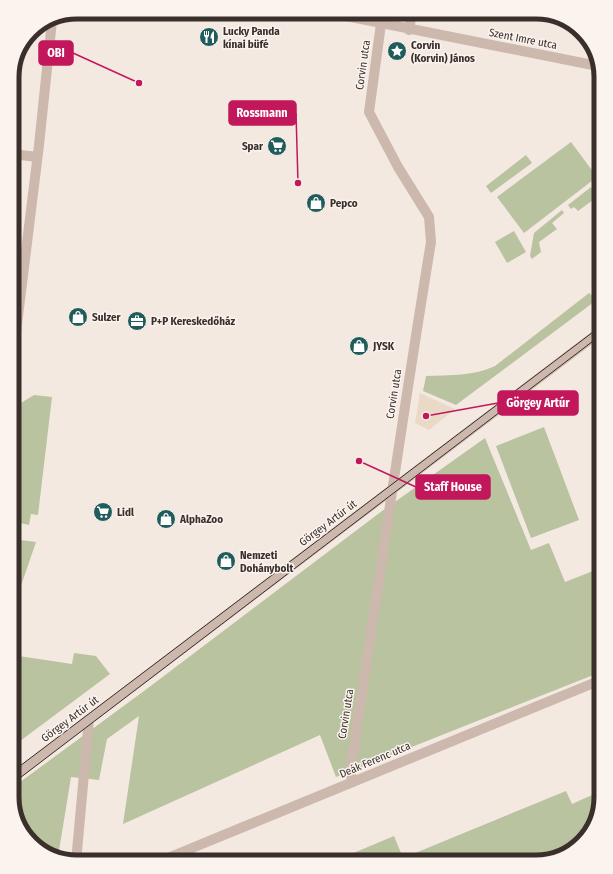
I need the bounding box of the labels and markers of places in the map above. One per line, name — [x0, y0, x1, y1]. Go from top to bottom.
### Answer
place label: Lucky Panda kínai büfé — [223, 25, 280, 51]
restaurant icon: Lucky Panda kínai büfé — [198, 26, 220, 48]
place label: Corvin (Korvin) János — [411, 39, 475, 65]
place icon: Corvin (Korvin) János — [386, 40, 408, 62]
callout: OBI — [39, 41, 73, 65]
callout: Rossmann — [229, 101, 296, 125]
supermarket icon: Spar — [266, 135, 288, 157]
place label: Spar — [242, 140, 264, 153]
shop icon: Pepco — [305, 192, 327, 214]
place label: Pepco — [330, 197, 358, 210]
shop icon: Sulzer — [67, 306, 89, 328]
office icon: P+P Kereskedőház — [126, 310, 148, 332]
place label: Sulzer — [92, 311, 122, 324]
place label: P+P Kereskedőház — [151, 315, 235, 328]
shop icon: JYSK — [348, 335, 370, 357]
place label: JYSK — [372, 340, 395, 353]
callout: Görgey Artúr — [498, 391, 578, 415]
callout: Staff House — [416, 475, 490, 499]
supermarket icon: Lidl — [92, 501, 114, 523]
place label: Lidl — [117, 506, 135, 519]
shop icon: AlphaZoo — [155, 508, 177, 530]
place label: AlphaZoo — [179, 513, 223, 526]
place label: Nemzeti Dohánybolt — [240, 549, 293, 575]
shop icon: Nemzeti Dohánybolt — [215, 550, 237, 572]

